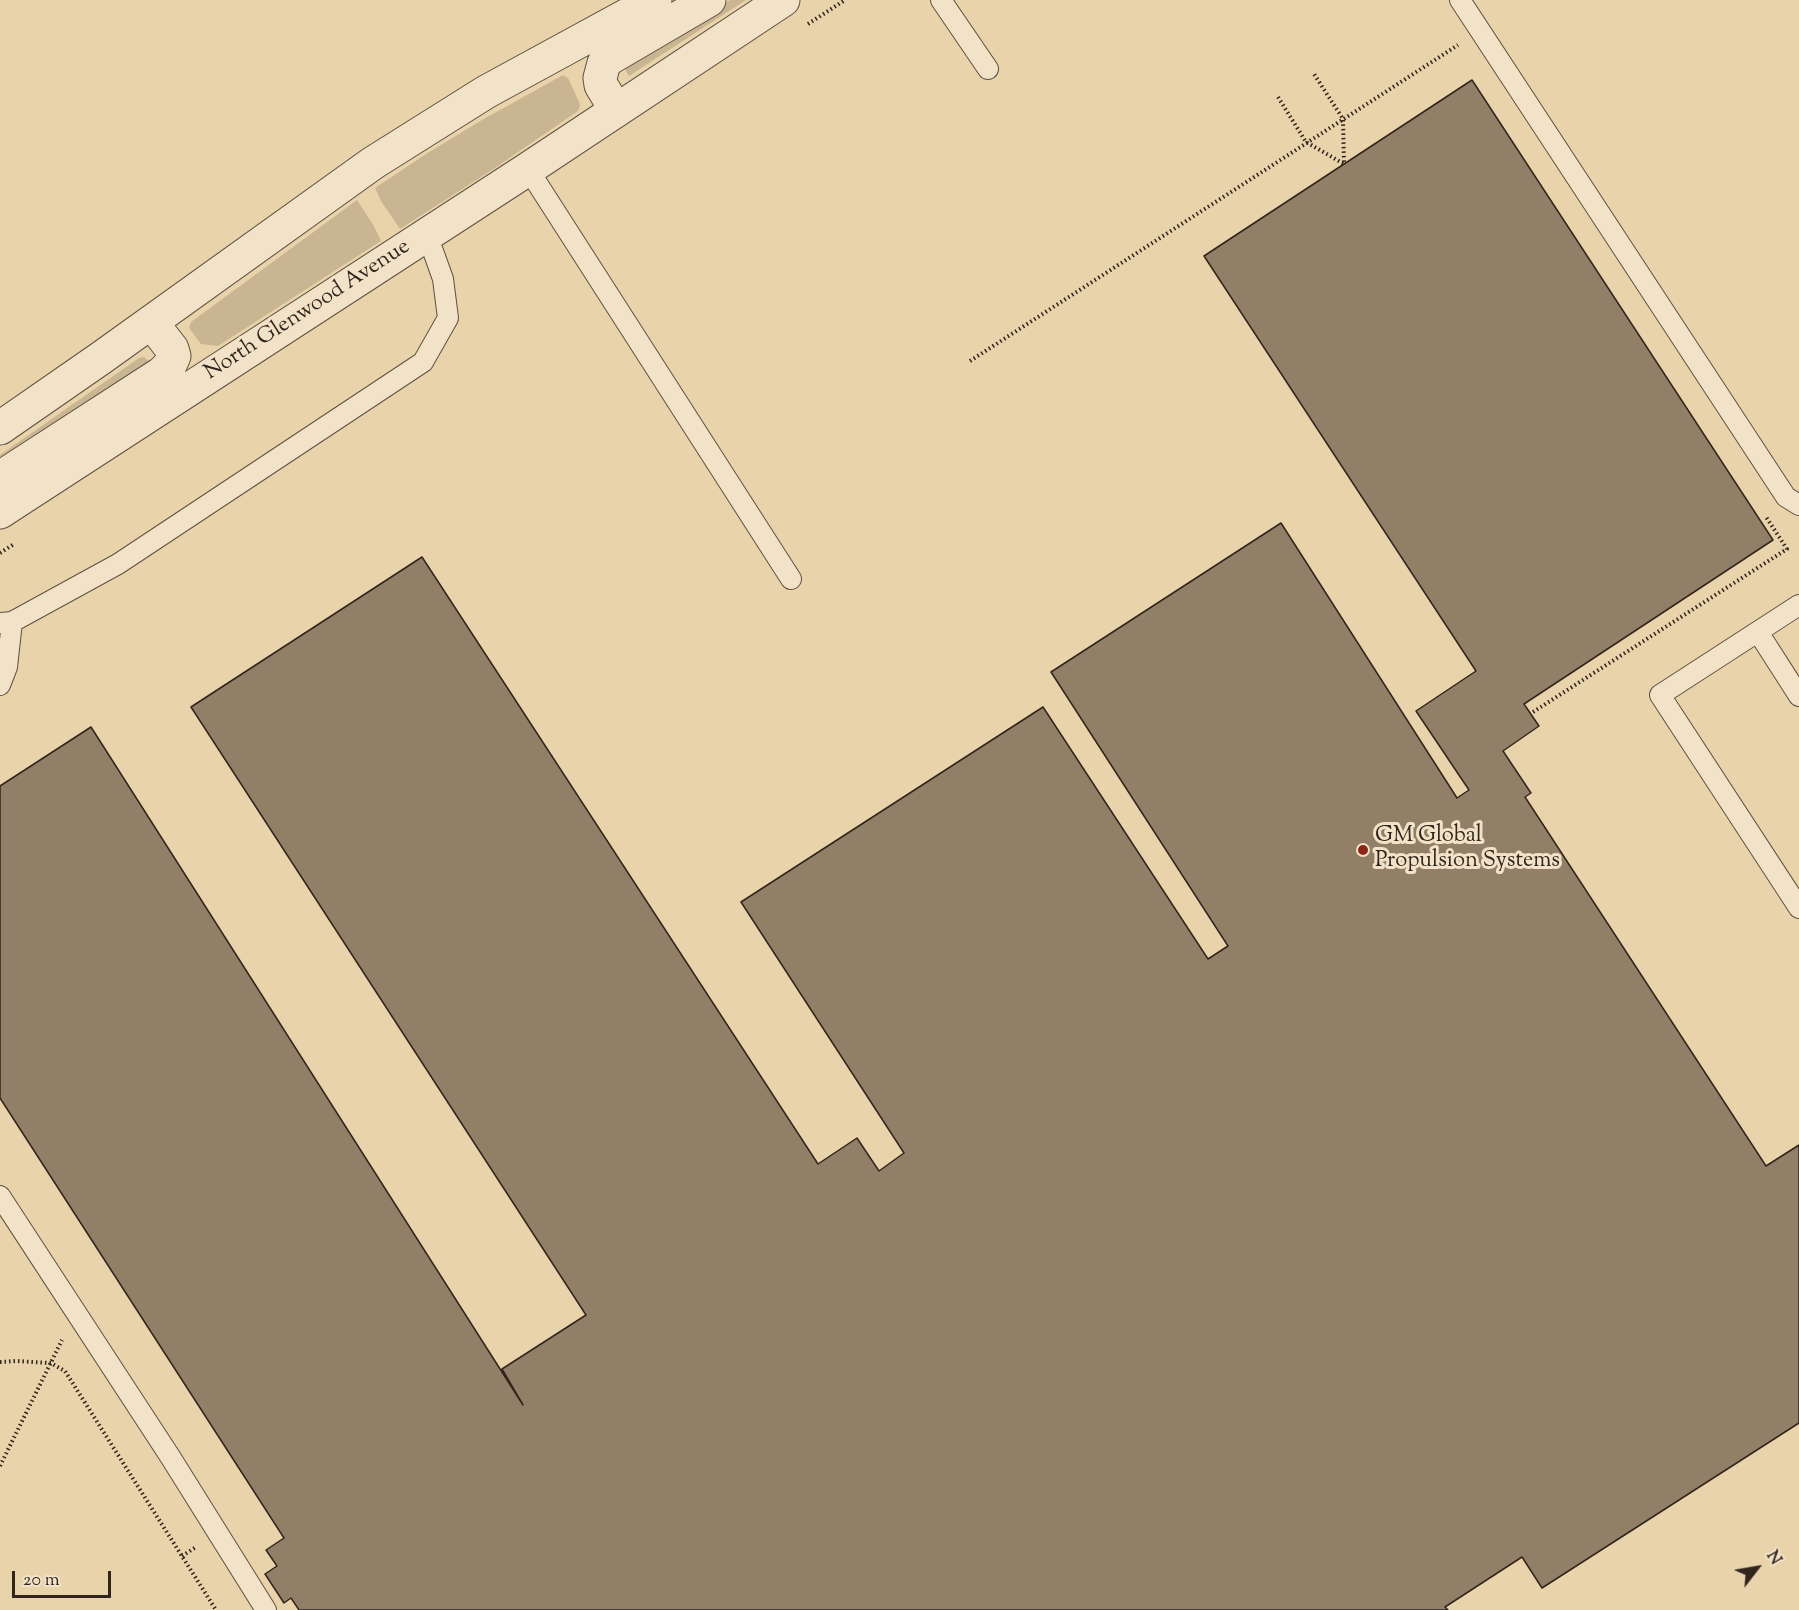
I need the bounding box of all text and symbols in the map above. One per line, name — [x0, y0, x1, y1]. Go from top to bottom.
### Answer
street label: North Glenwood Avenue — [200, 235, 416, 387]
place label: GM Global Propulsion Systems — [1375, 824, 1560, 876]
marker: GM Global Propulsion Systems — [1356, 843, 1370, 857]
north arrow — [1727, 1538, 1787, 1598]
text: N — [1760, 1547, 1786, 1570]
scale bar — [15, 1559, 114, 1597]
text: 20 m — [23, 1568, 60, 1594]

